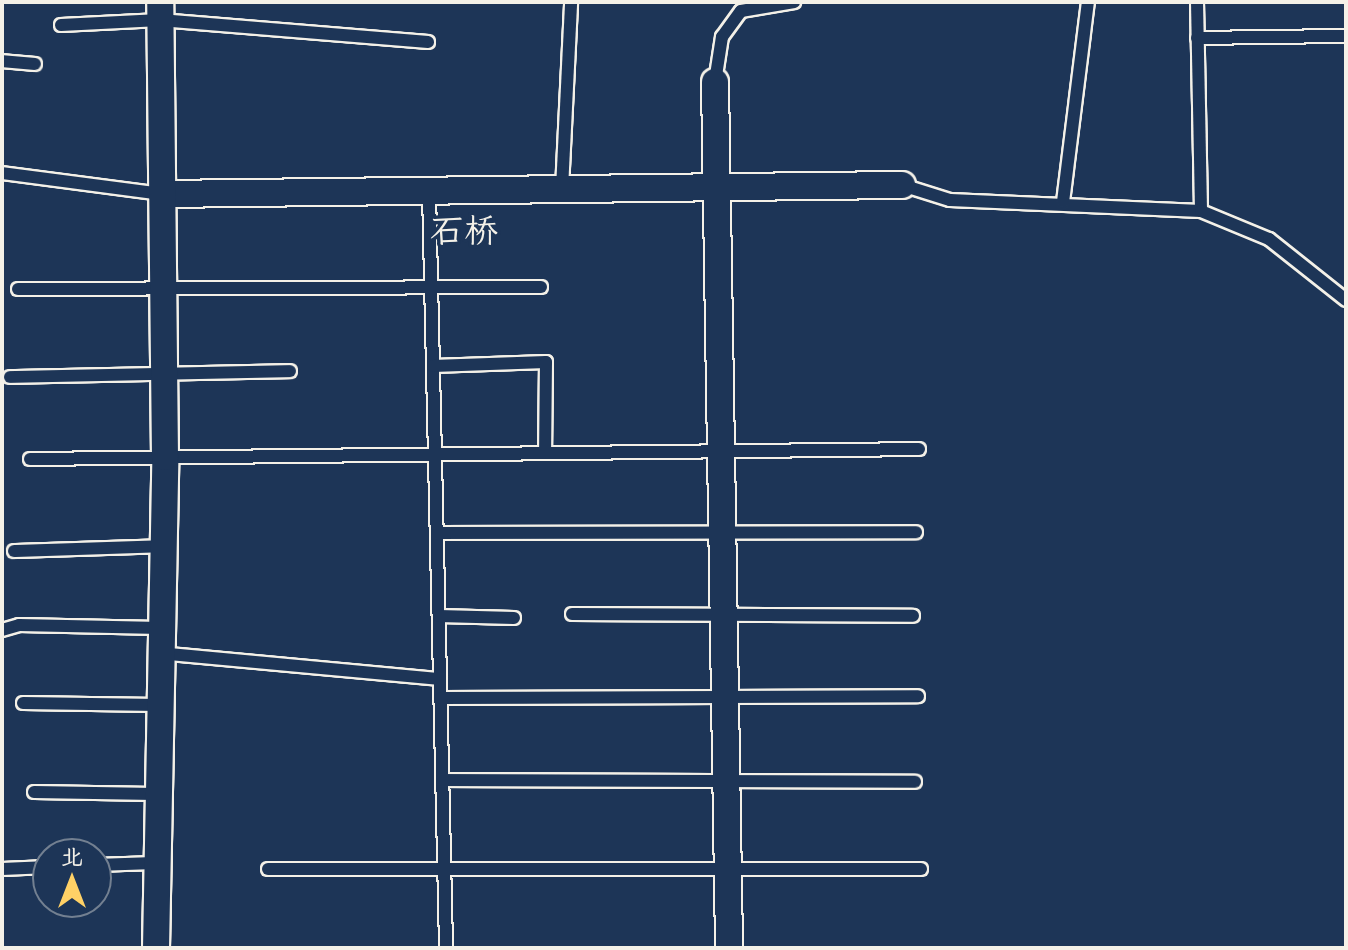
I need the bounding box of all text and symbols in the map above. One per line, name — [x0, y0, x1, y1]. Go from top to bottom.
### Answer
district label: 石桥 — [430, 211, 498, 251]
north arrow — [32, 838, 112, 918]
text: 北 — [61, 841, 83, 871]

